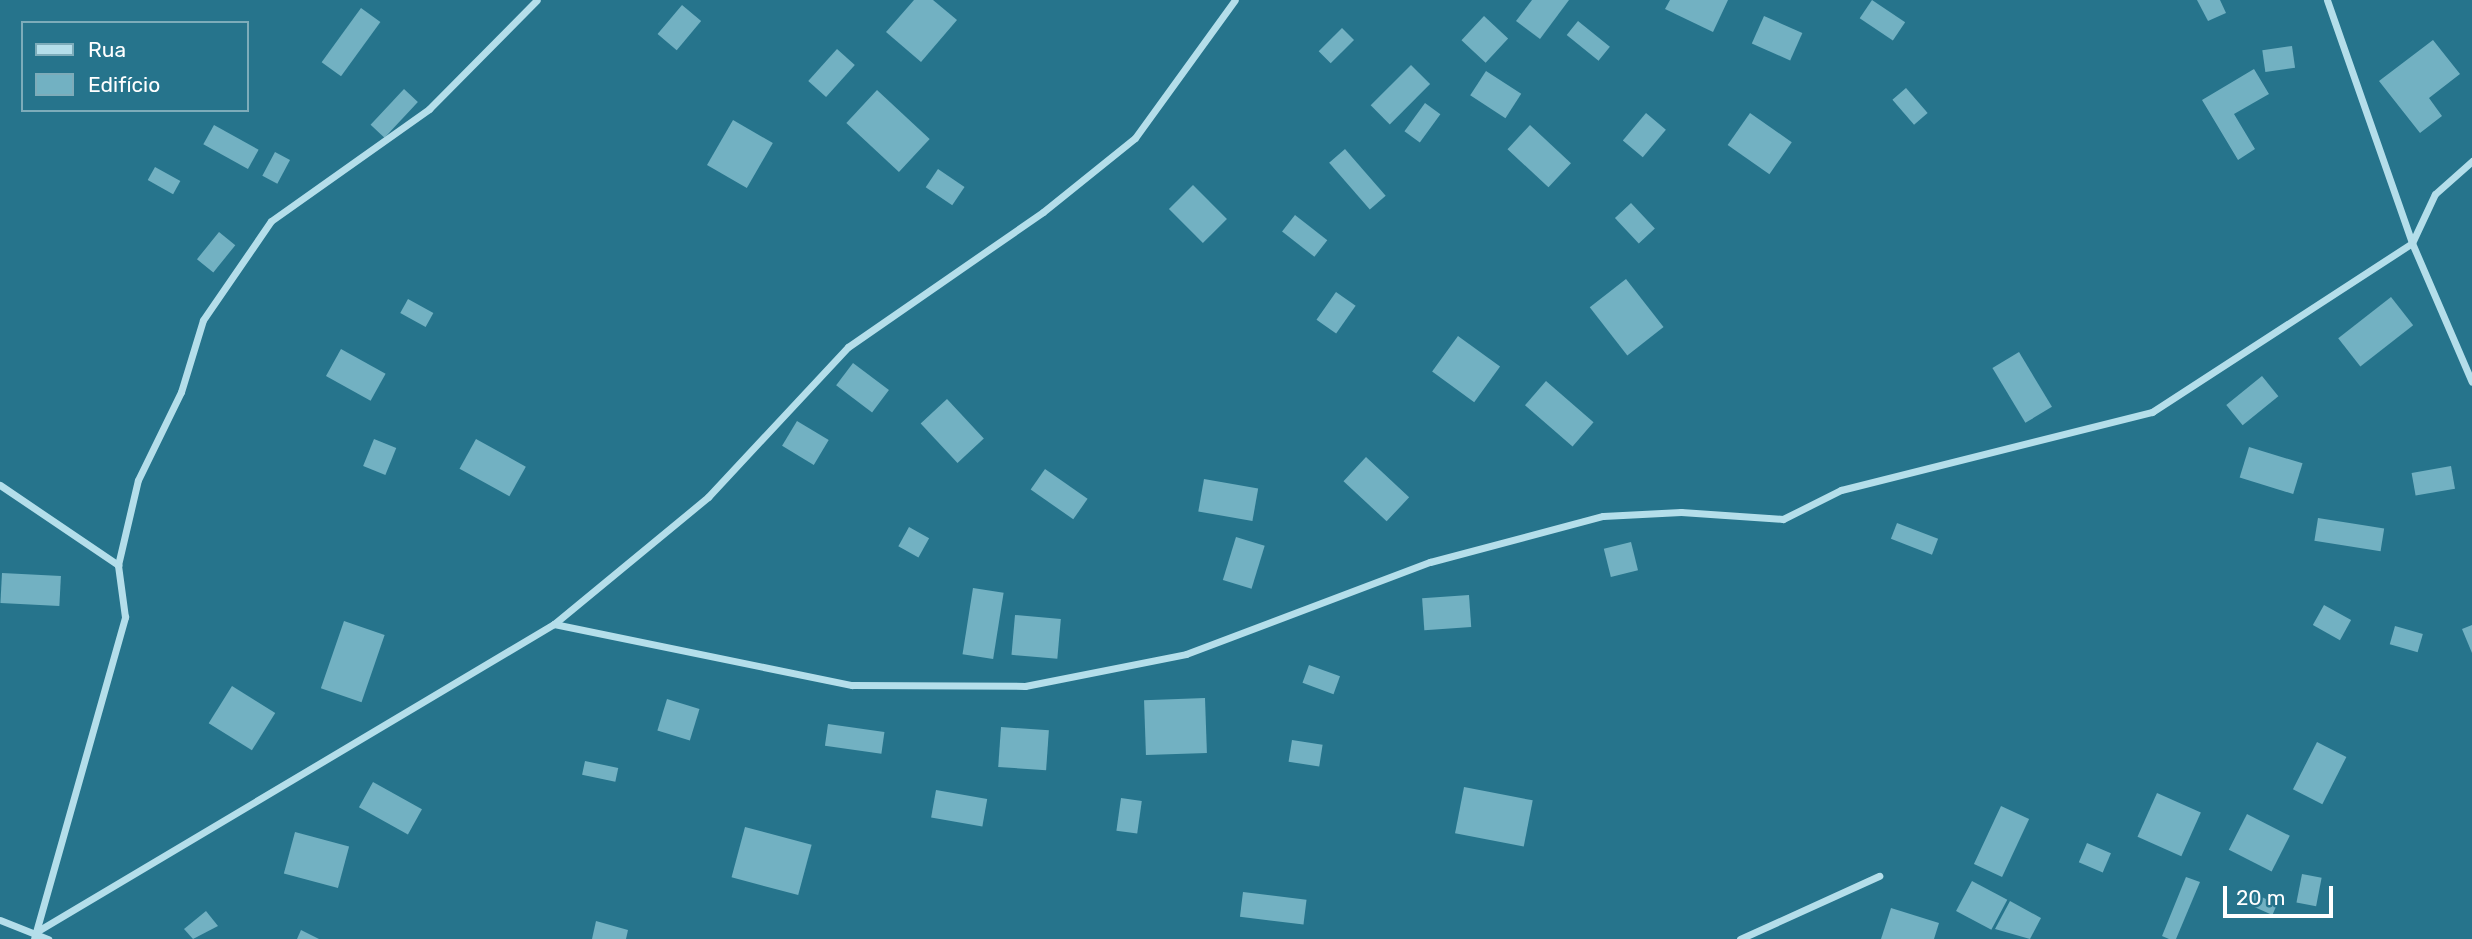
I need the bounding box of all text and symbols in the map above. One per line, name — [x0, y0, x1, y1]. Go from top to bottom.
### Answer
legend — [21, 21, 248, 112]
text: Rua — [88, 37, 126, 62]
text: Edifício — [88, 72, 160, 97]
scale bar — [2227, 872, 2337, 916]
text: 20 m — [2236, 885, 2285, 910]

